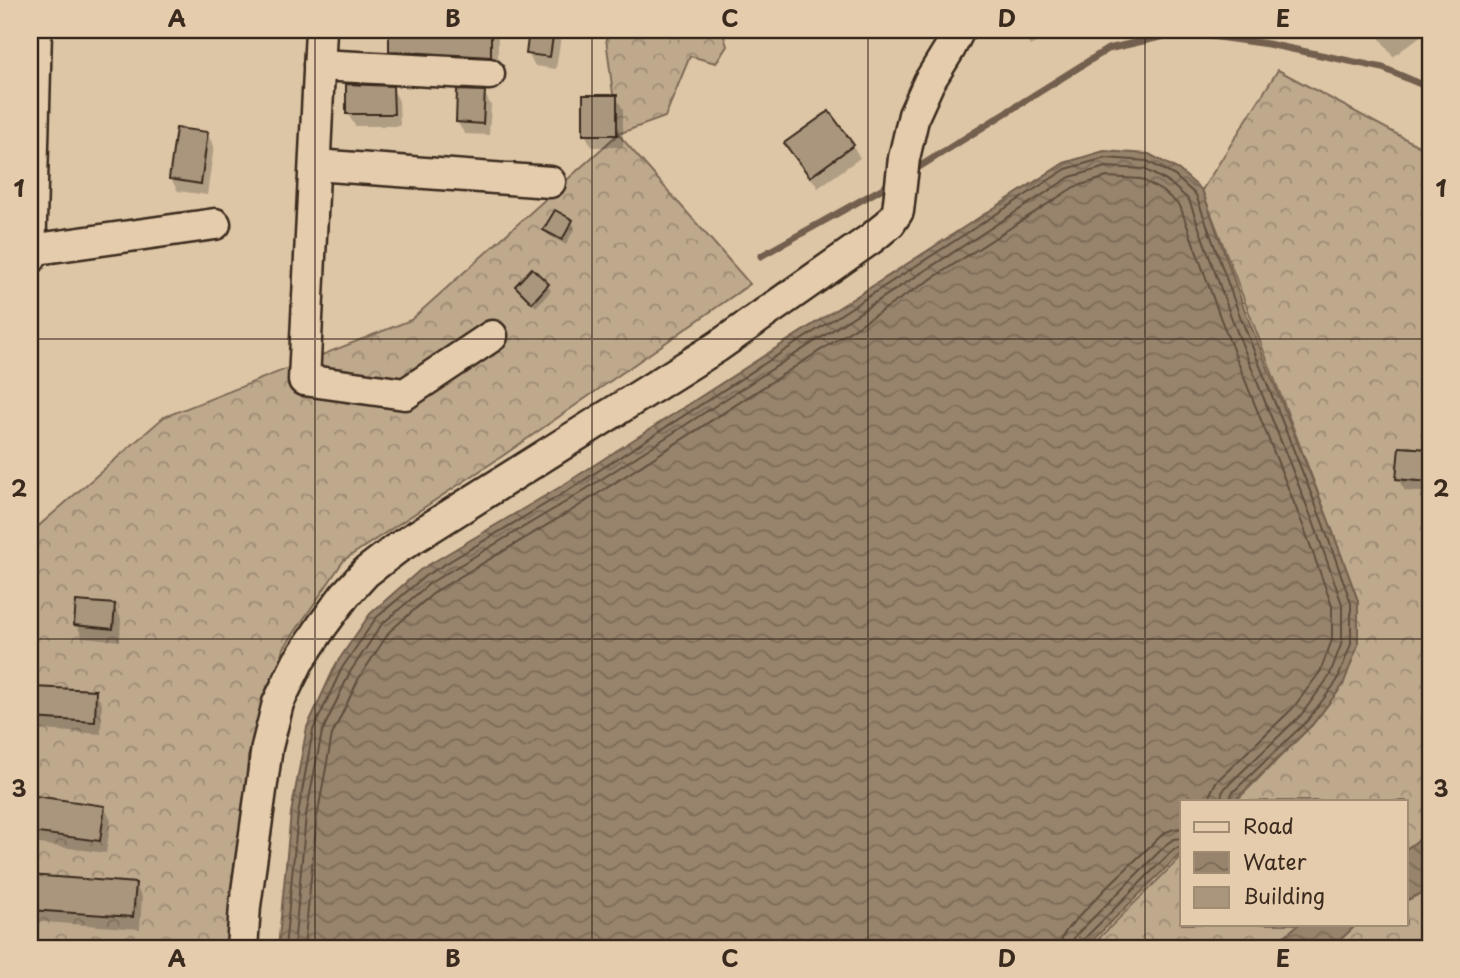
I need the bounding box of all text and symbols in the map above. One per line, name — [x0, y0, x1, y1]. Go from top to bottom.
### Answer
text: A — [168, 0, 186, 35]
text: B — [445, 0, 461, 35]
text: C — [721, 0, 739, 35]
text: D — [998, 0, 1016, 35]
text: E — [1276, 0, 1290, 35]
text: 1 — [14, 170, 25, 205]
text: 1 — [1436, 170, 1447, 205]
text: 2 — [11, 470, 27, 505]
text: 2 — [1433, 470, 1449, 505]
text: 3 — [11, 770, 27, 805]
text: 3 — [1433, 770, 1449, 805]
legend — [1180, 800, 1408, 926]
text: Road — [1243, 809, 1294, 841]
text: Water — [1243, 845, 1307, 877]
text: Building — [1243, 879, 1325, 911]
text: A — [168, 940, 186, 975]
text: B — [445, 940, 461, 975]
text: C — [721, 940, 739, 975]
text: D — [998, 940, 1016, 975]
text: E — [1276, 940, 1290, 975]

